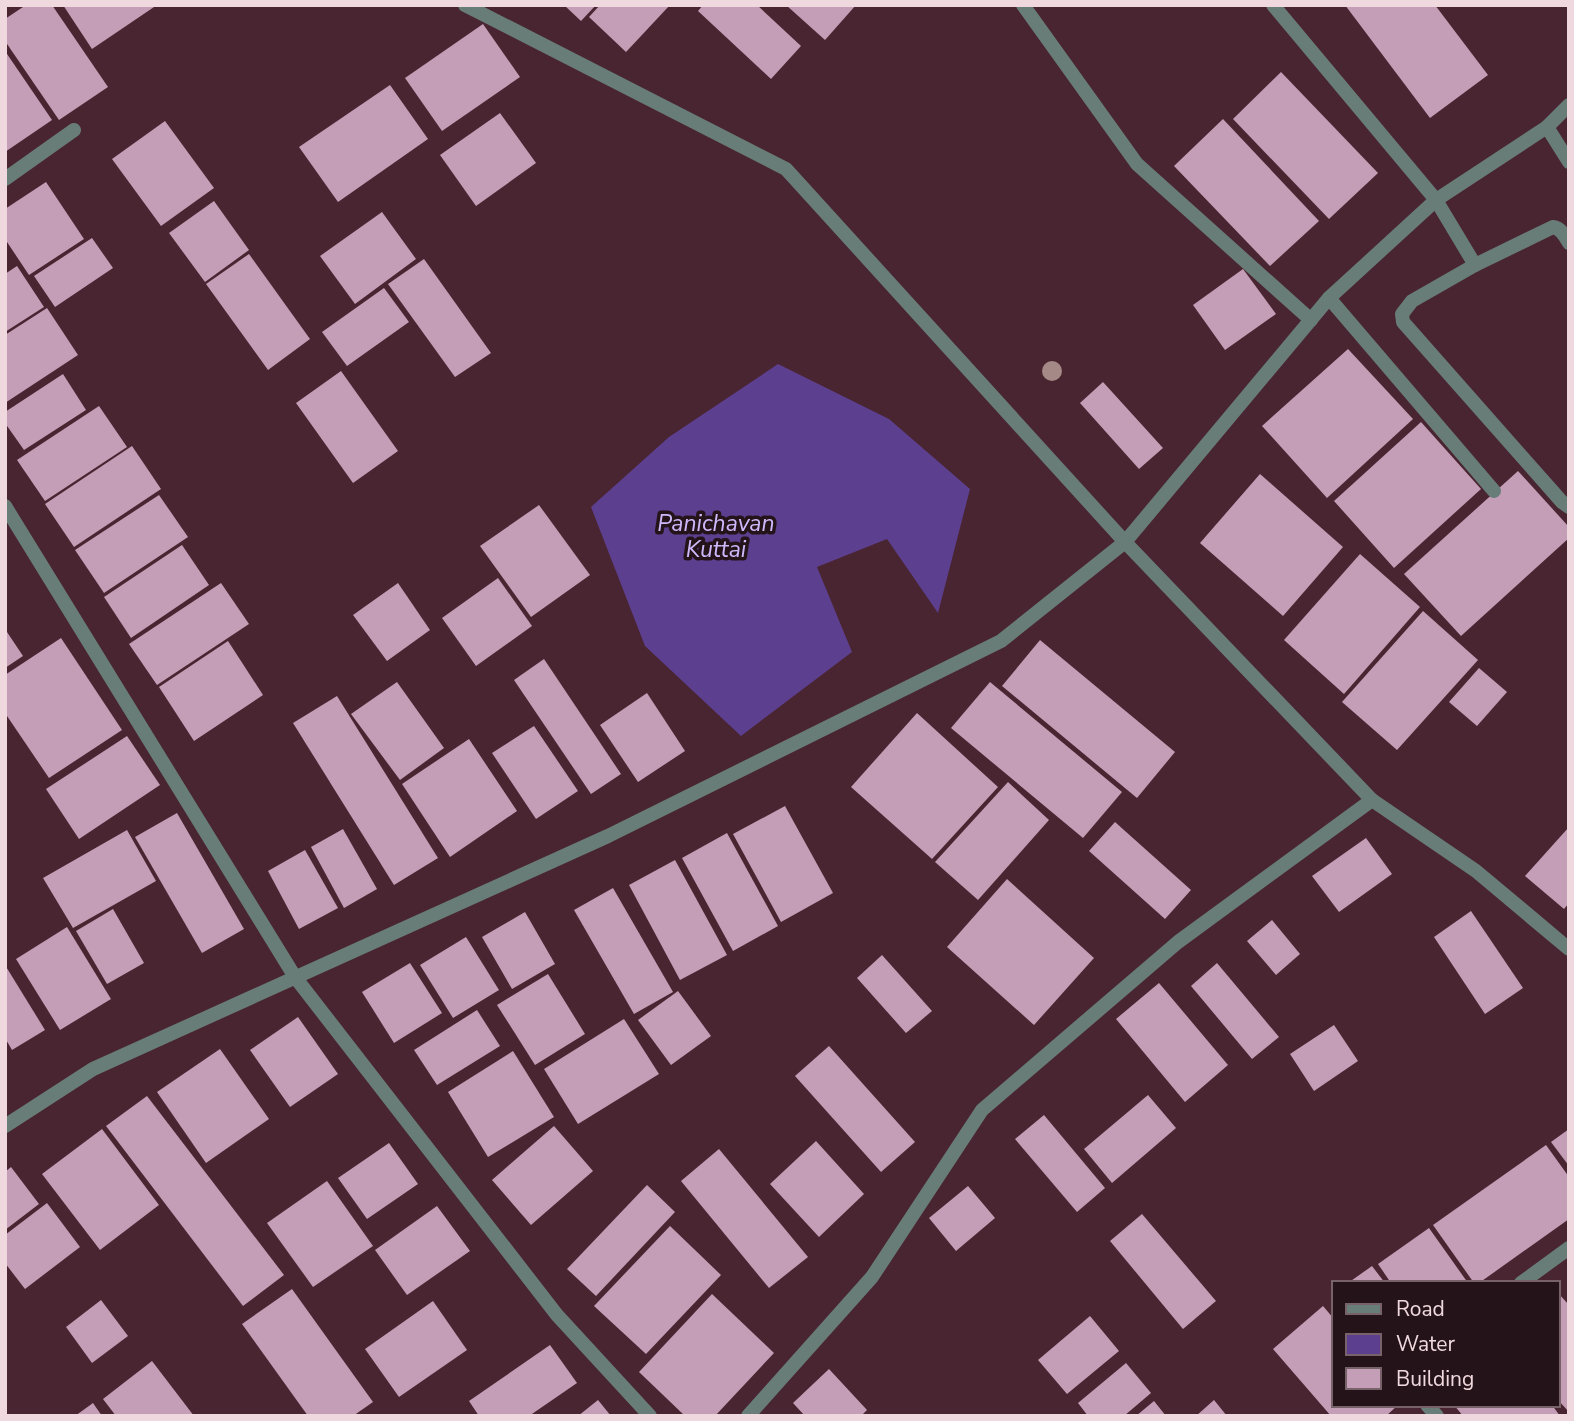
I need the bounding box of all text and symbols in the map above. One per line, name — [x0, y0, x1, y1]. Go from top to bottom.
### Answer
water label: Panichavan Kuttai — [657, 508, 775, 565]
legend — [1332, 1281, 1560, 1407]
text: Road — [1396, 1295, 1445, 1323]
text: Water — [1396, 1330, 1455, 1358]
text: Building — [1396, 1365, 1474, 1393]

